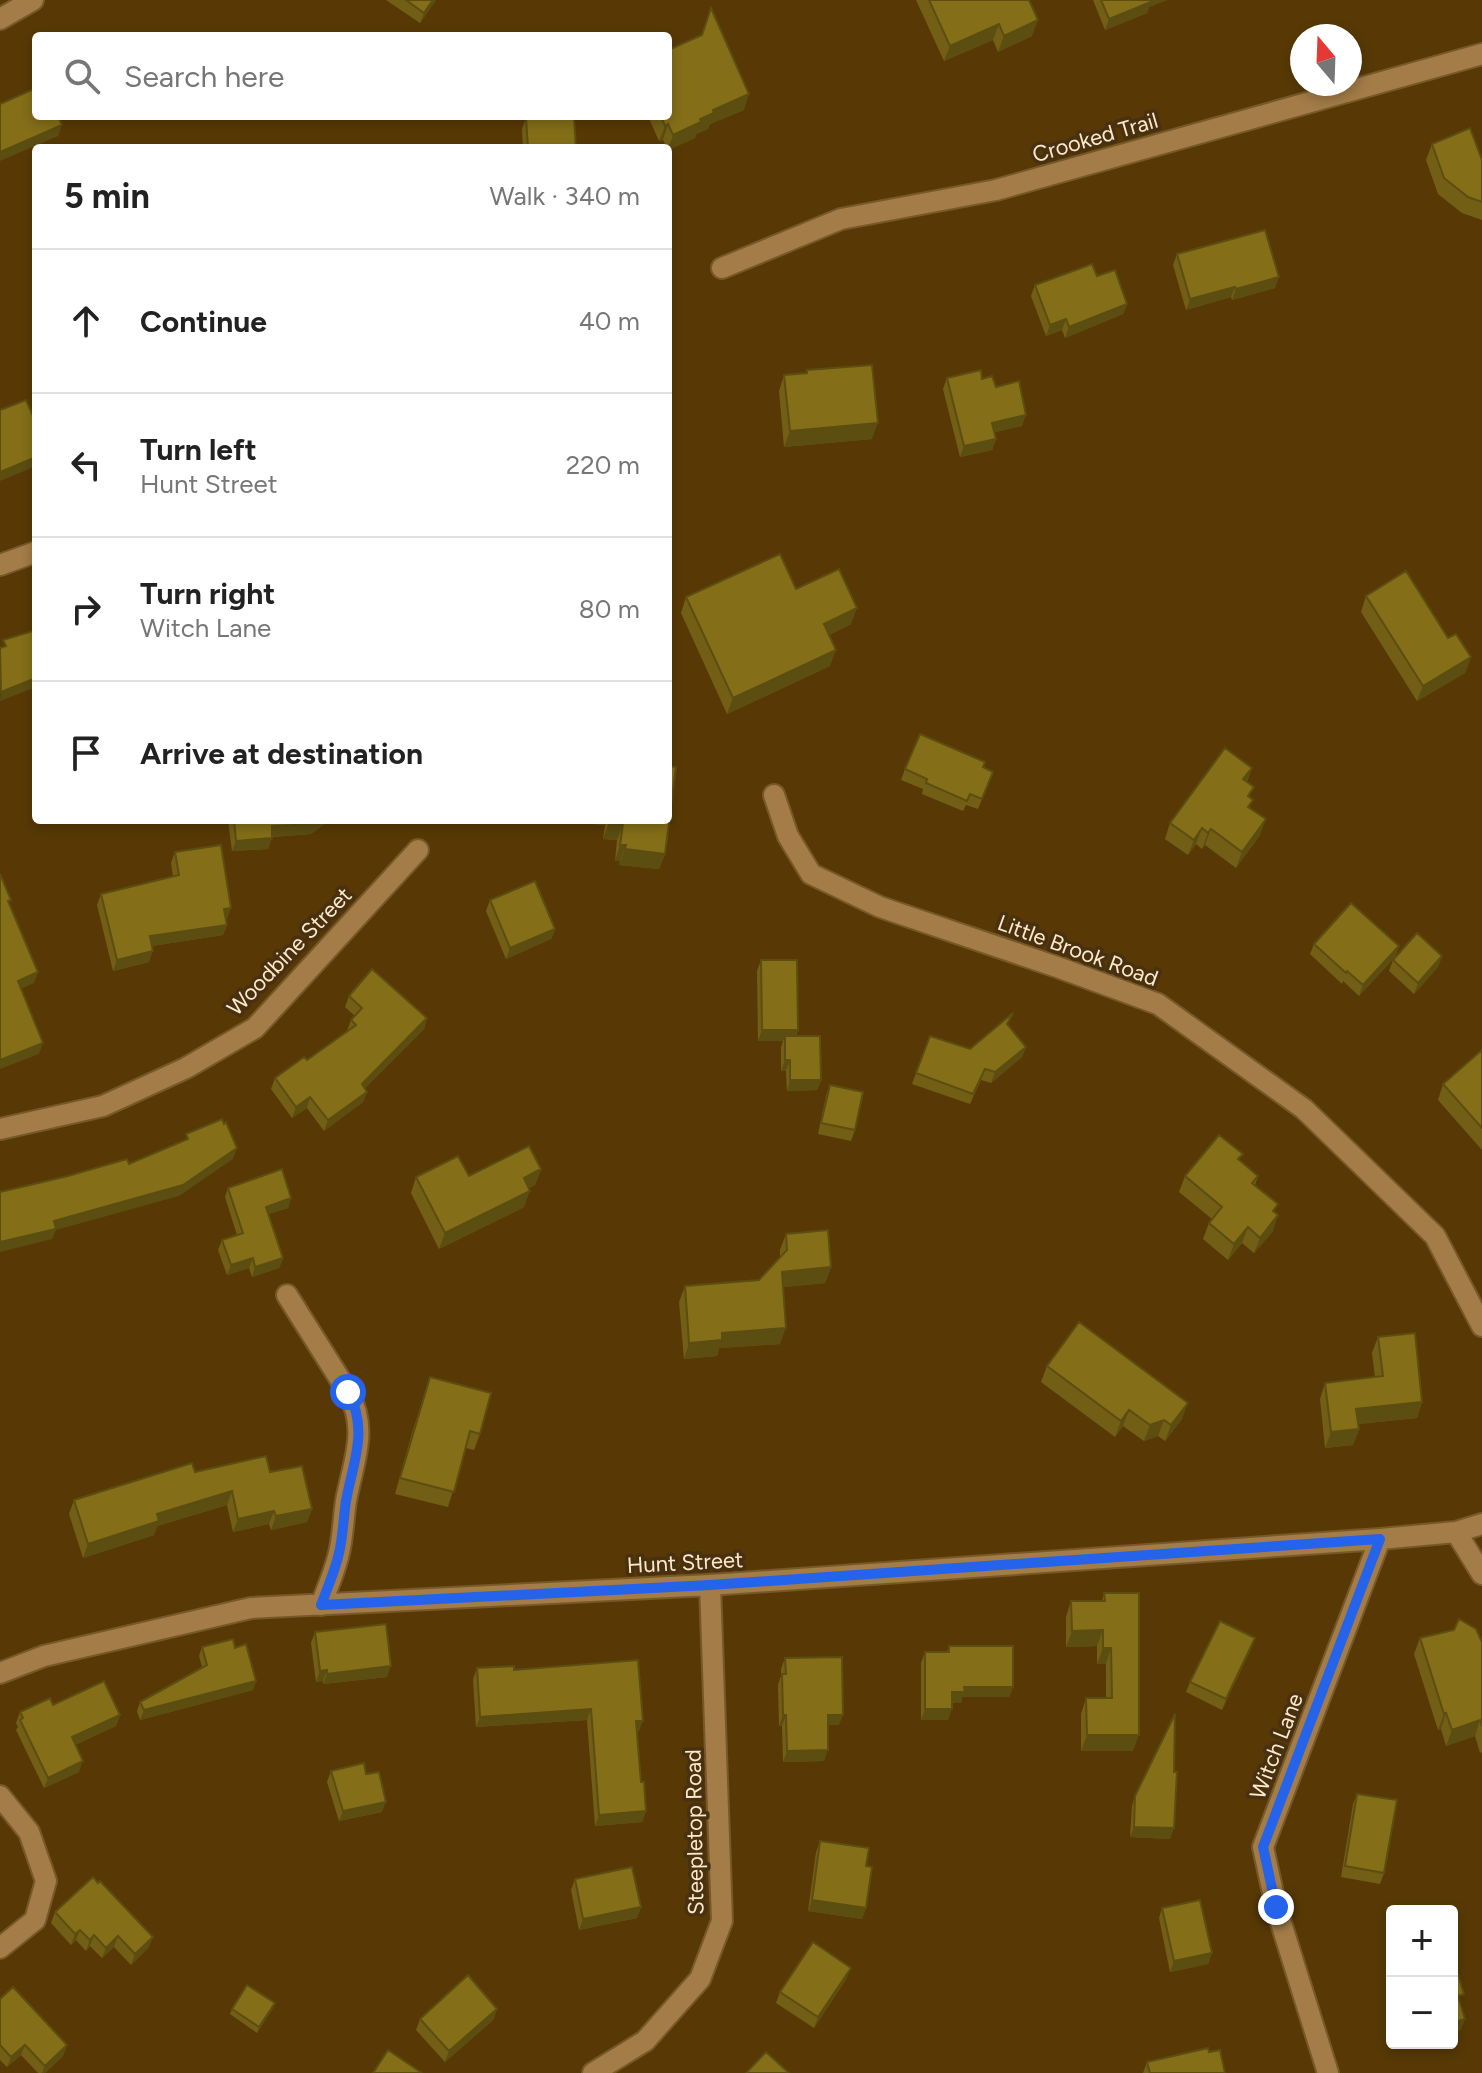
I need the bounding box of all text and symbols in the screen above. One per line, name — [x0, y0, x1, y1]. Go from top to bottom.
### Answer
north arrow — [1290, 24, 1362, 96]
search box — [32, 32, 672, 120]
icon: search — [60, 54, 104, 98]
text: Search here — [124, 58, 284, 95]
street label: Crooked Trail — [1029, 107, 1161, 168]
text: 5 min — [64, 176, 150, 217]
text: Walk · 340 m — [490, 180, 640, 212]
icon: ahead — [64, 299, 108, 343]
text: Continue — [140, 303, 267, 340]
text: 40 m — [579, 305, 640, 337]
text: Turn left — [140, 431, 257, 468]
icon: left — [64, 443, 108, 487]
text: 220 m — [566, 449, 640, 481]
text: Hunt Street — [140, 468, 278, 500]
text: Turn right — [140, 575, 275, 612]
icon: right — [64, 587, 108, 631]
text: 80 m — [579, 593, 640, 625]
text: Witch Lane — [140, 612, 271, 644]
icon: arrive — [64, 731, 108, 775]
text: Arrive at destination — [140, 735, 423, 772]
street label: Woodbine Street — [221, 882, 357, 1021]
street label: Little Brook Road — [994, 909, 1162, 992]
route start — [330, 1374, 366, 1410]
street label: Hunt Street — [626, 1546, 744, 1579]
street label: Witch Lane — [1244, 1690, 1309, 1803]
street label: Steepletop Road — [680, 1749, 709, 1915]
route end — [1258, 1889, 1294, 1925]
map controls — [1386, 1905, 1458, 2049]
button: + — [1386, 1905, 1458, 1977]
button: − — [1386, 1977, 1458, 2049]

